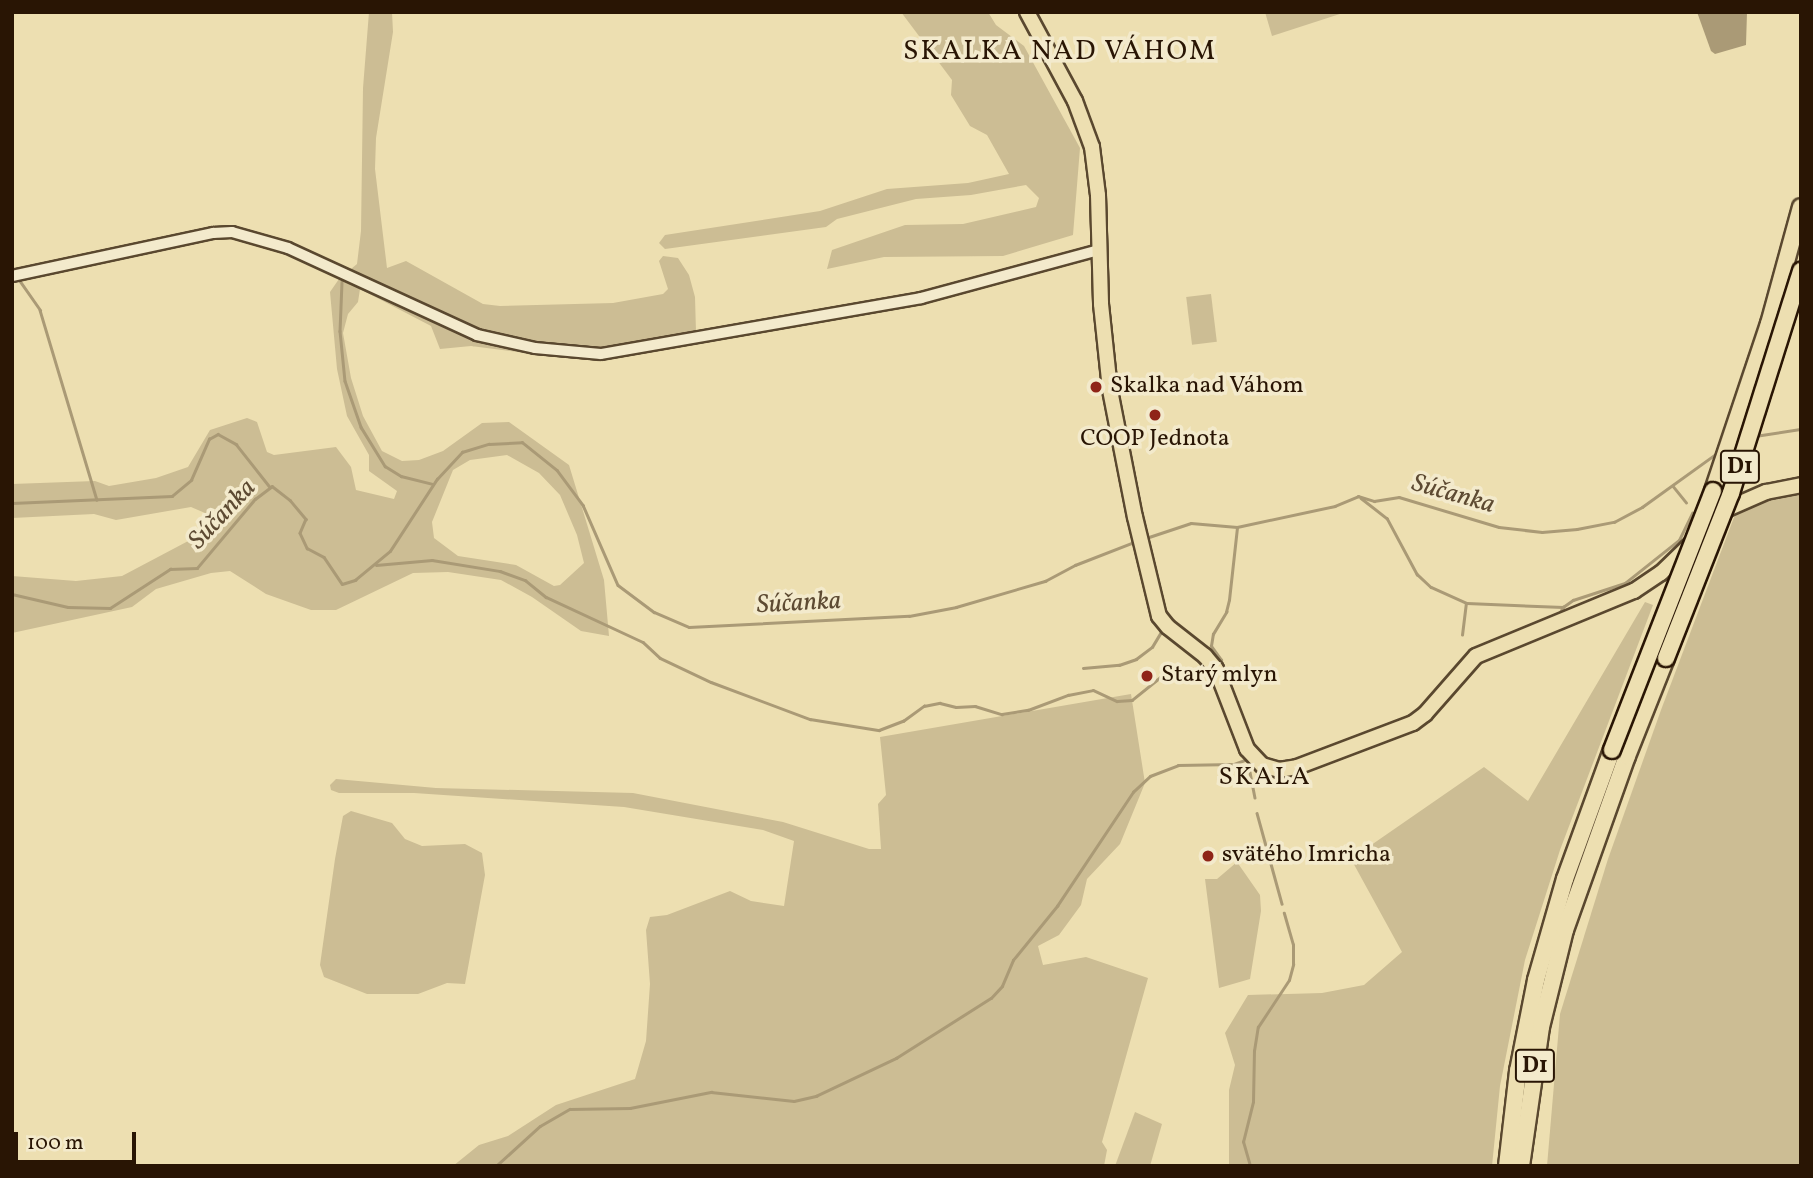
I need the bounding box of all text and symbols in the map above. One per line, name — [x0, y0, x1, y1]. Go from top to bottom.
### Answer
district label: SKALKA NAD VÁHOM — [905, 35, 1215, 69]
place label: Skalka nad Váhom — [1110, 373, 1304, 401]
marker: Skalka nad Váhom — [1088, 379, 1104, 395]
marker: COOP Jednota — [1147, 407, 1163, 423]
place label: COOP Jednota — [1080, 426, 1230, 454]
road number: D1 — [1719, 447, 1761, 486]
water label: Súčanka — [1408, 468, 1498, 522]
water label: Súčanka — [183, 473, 263, 557]
water label: Súčanka — [756, 586, 842, 622]
place label: Starý mlyn — [1161, 662, 1278, 690]
marker: Starý mlyn — [1139, 668, 1155, 684]
district label: SKALA — [1219, 762, 1311, 794]
place label: svätého Imricha — [1222, 842, 1391, 870]
marker: svätého Imricha — [1200, 848, 1216, 864]
road number: D1 — [1514, 1046, 1556, 1086]
scale bar — [18, 1118, 140, 1162]
text: 100 m — [27, 1129, 84, 1158]

